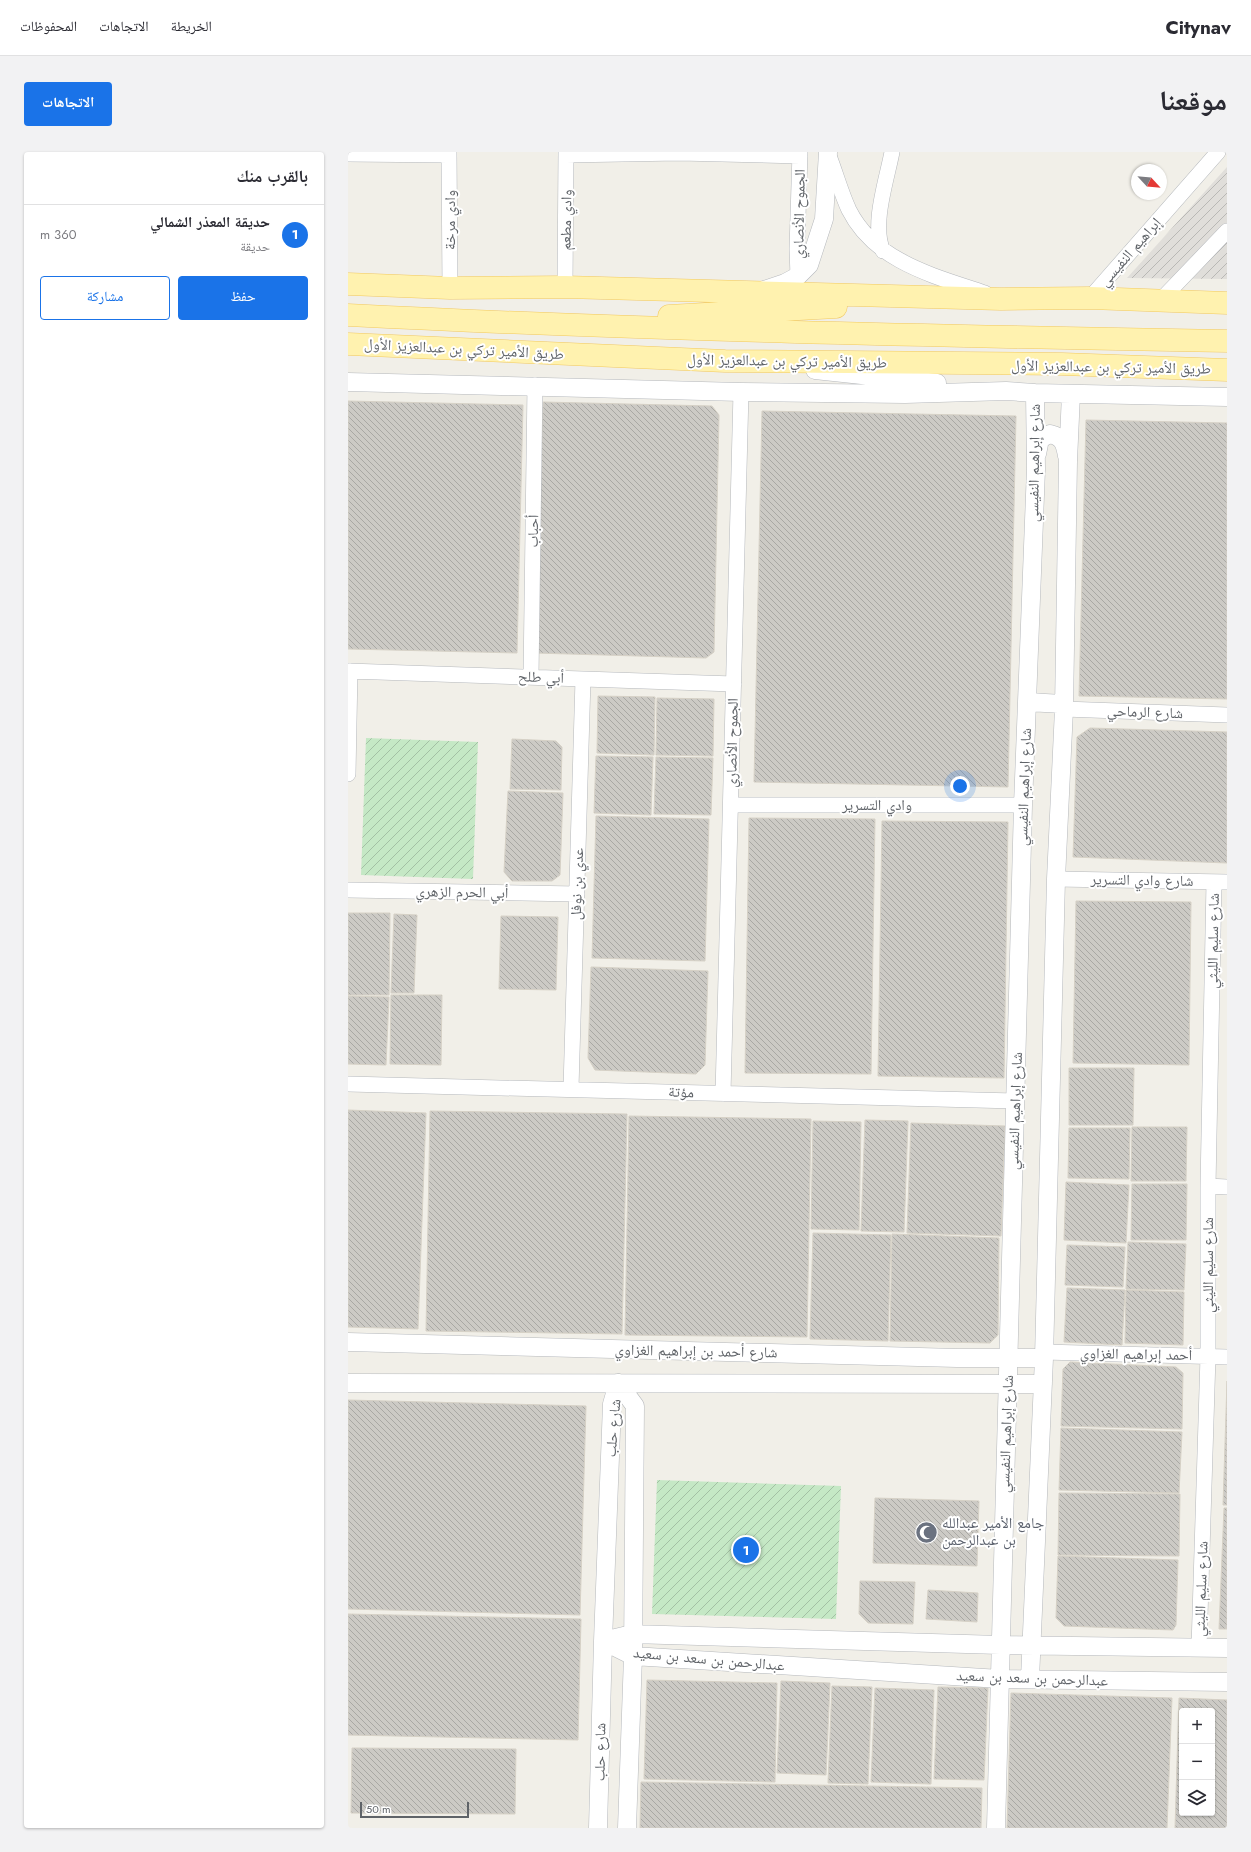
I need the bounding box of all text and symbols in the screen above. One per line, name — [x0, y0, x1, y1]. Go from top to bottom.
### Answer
text: Citynav — [1165, 14, 1231, 41]
text: المحفوظات — [20, 16, 77, 36]
text: الاتجاهات — [99, 16, 149, 36]
text: الخريطة — [171, 16, 212, 36]
text: موقعنا — [1159, 80, 1227, 121]
button: الاتجاهات — [24, 82, 112, 126]
text: بالقرب منك — [237, 164, 308, 188]
north arrow — [1131, 164, 1167, 200]
street label: الجموح الأنصاري — [787, 169, 812, 259]
street label: وادي مطعم — [554, 189, 578, 251]
street label: وادي مرخة — [439, 190, 462, 250]
text: حديقة المعذر الشمالي — [150, 211, 270, 233]
street label: إبراهيم النفيسي — [1094, 212, 1167, 292]
text: 360 m — [40, 225, 76, 244]
text: 1 — [292, 225, 298, 244]
text: حديقة — [240, 237, 270, 256]
button: مشاركة — [40, 276, 170, 320]
button: حفظ — [178, 276, 308, 320]
street label: طريق الأمير تركي بن عبدالعزيز الأول — [363, 333, 565, 366]
street label: طريق الأمير تركي بن عبدالعزيز الأول — [687, 348, 887, 375]
street label: طريق الأمير تركي بن عبدالعزيز الأول — [1011, 354, 1211, 381]
street label: شارع إبراهيم النفيسي — [1022, 404, 1047, 522]
street label: أحباب — [522, 514, 544, 548]
street label: أبي طلح — [518, 665, 565, 690]
street label: الجموح الأنصاري — [720, 698, 745, 788]
street label: شارع الرماحي — [1106, 700, 1184, 725]
street label: شارع إبراهيم النفيسي — [1011, 727, 1038, 847]
your location — [950, 776, 970, 796]
street label: وادي التسرير — [841, 794, 912, 817]
street label: عدي بن نوفل — [565, 847, 590, 920]
street label: شارع وادي التسرير — [1089, 868, 1194, 893]
street label: أبي الحرم الزهري — [415, 880, 509, 905]
street label: شارع سليم الليثي — [1201, 893, 1226, 989]
street label: شارع إبراهيم النفيسي — [1002, 1051, 1029, 1171]
street label: مؤتة — [668, 1081, 694, 1103]
street label: شارع سليم الليثي — [1197, 1217, 1220, 1313]
street label: شارع أحمد بن إبراهيم الغزاوي — [614, 1339, 778, 1364]
street label: أحمد إبراهيم الغزاوي — [1080, 1342, 1193, 1367]
street label: شارع إبراهيم النفيسي — [993, 1374, 1020, 1494]
street label: شارع حلب — [599, 1398, 627, 1458]
place label: جامع الأمير عبدالله بن عبدالرحمن — [942, 1512, 1045, 1551]
mosque icon: جامع الأمير عبدالله بن عبدالرحمن — [913, 1519, 939, 1545]
pin: 1 — [733, 1535, 759, 1565]
street label: شارع سليم الليثي — [1188, 1541, 1214, 1637]
street label: عبدالرحمن بن سعد بن سعيد — [632, 1641, 786, 1677]
street label: عبدالرحمن بن سعد بن سعيد — [956, 1664, 1109, 1692]
map controls — [1179, 1708, 1215, 1816]
button: + — [1179, 1708, 1215, 1744]
street label: شارع حلب — [588, 1722, 612, 1781]
button: − — [1179, 1744, 1215, 1780]
button: layers — [1179, 1780, 1215, 1816]
scale bar — [360, 1800, 469, 1819]
text: 50 m — [366, 1801, 391, 1817]

